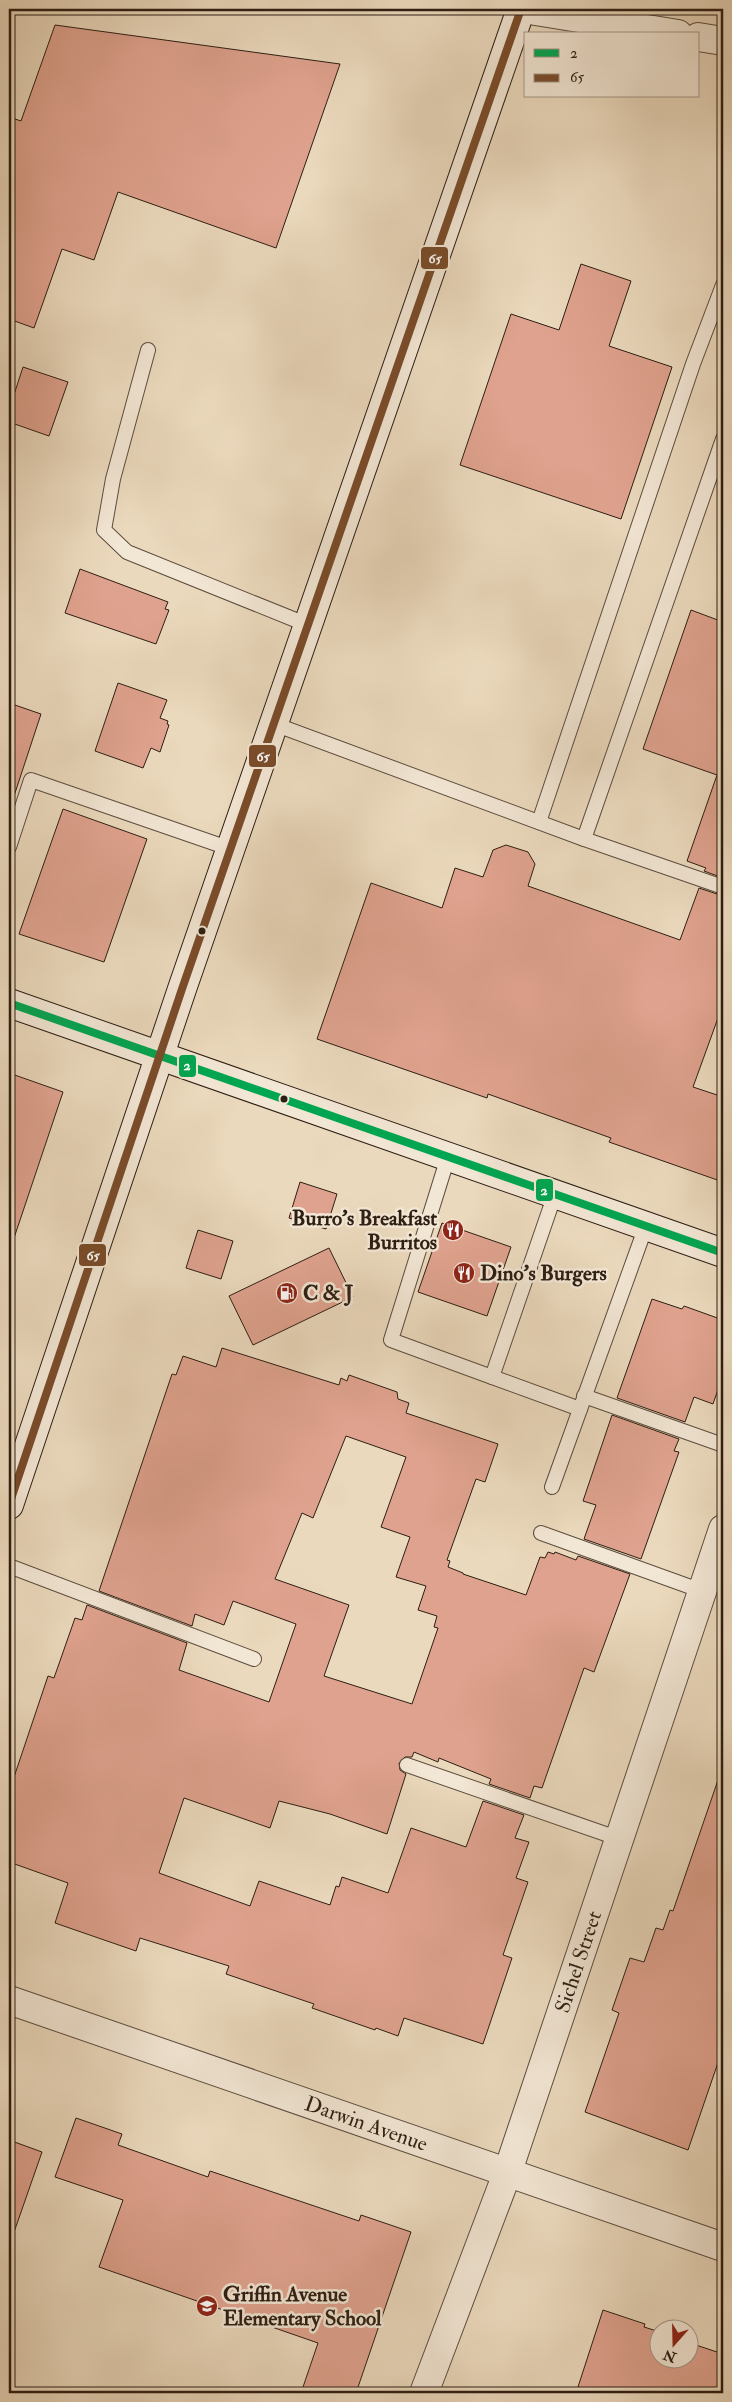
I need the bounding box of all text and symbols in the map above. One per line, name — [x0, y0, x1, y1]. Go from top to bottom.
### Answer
legend — [524, 32, 700, 98]
text: 2 — [570, 44, 578, 63]
text: 65 — [570, 68, 585, 87]
line badge: 65 — [420, 246, 449, 270]
text: 65 — [428, 250, 442, 267]
line badge: 65 — [248, 744, 277, 768]
text: 65 — [256, 748, 270, 765]
unlabelled marker — [197, 926, 207, 936]
line badge: 2 — [178, 1054, 197, 1078]
text: 2 — [183, 1057, 191, 1074]
unlabelled marker — [279, 1094, 289, 1104]
line badge: 2 — [535, 1178, 554, 1202]
text: 2 — [540, 1182, 548, 1199]
place label: Burro's Breakfast Burritos — [292, 1205, 437, 1256]
restaurant icon: Burro's Breakfast Burritos — [441, 1218, 465, 1242]
line badge: 65 — [78, 1243, 107, 1267]
text: 65 — [86, 1247, 100, 1264]
place label: Dino's Burgers — [480, 1260, 607, 1287]
restaurant icon: Dino's Burgers — [452, 1261, 476, 1285]
place label: C & J — [303, 1280, 354, 1307]
fuel station icon: C & J — [275, 1281, 299, 1305]
street label: Sichel Street — [549, 1907, 608, 2016]
street label: Darwin Avenue — [301, 2090, 431, 2158]
place label: Griffin Avenue Elementary School — [223, 2281, 382, 2332]
school or university icon: Griffin Avenue Elementary School — [195, 2294, 219, 2318]
north arrow — [650, 2320, 700, 2370]
text: N — [660, 2345, 679, 2366]

